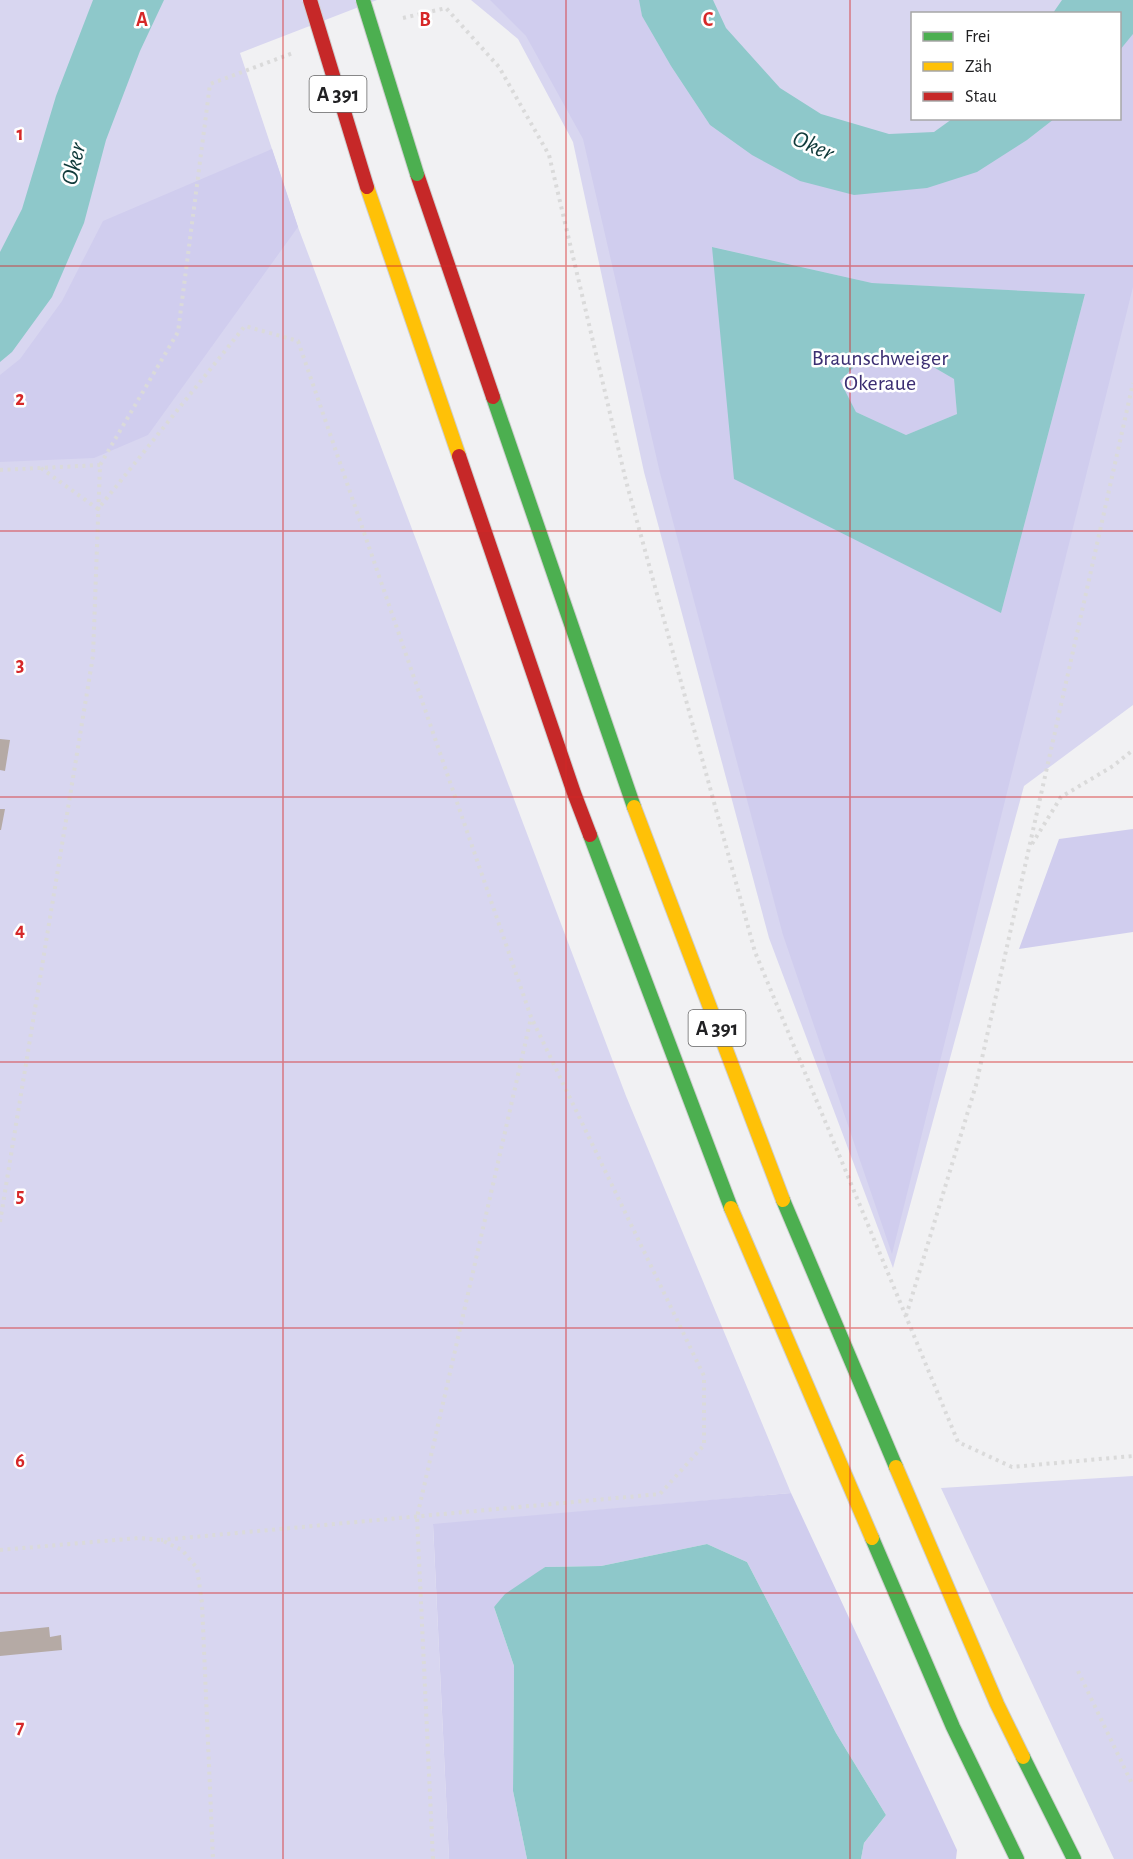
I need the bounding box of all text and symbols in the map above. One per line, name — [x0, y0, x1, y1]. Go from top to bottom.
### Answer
text: A — [136, 10, 148, 30]
text: B — [419, 10, 431, 30]
text: C — [703, 10, 714, 30]
legend — [911, 12, 1121, 120]
text: Frei — [965, 28, 991, 46]
text: Zäh — [965, 58, 992, 76]
road number: A 391 — [310, 76, 366, 112]
text: Stau — [965, 88, 997, 106]
text: 1 — [16, 124, 24, 144]
water label: Oker — [789, 126, 838, 166]
water label: Oker — [58, 139, 91, 187]
park label: Braunschweiger Okeraue — [812, 347, 948, 394]
text: 2 — [15, 389, 25, 409]
text: 3 — [16, 655, 24, 675]
text: 4 — [15, 920, 25, 940]
road number: A 391 — [688, 1010, 746, 1046]
text: 5 — [16, 1186, 24, 1206]
text: 6 — [15, 1451, 25, 1471]
text: 7 — [16, 1717, 25, 1737]

